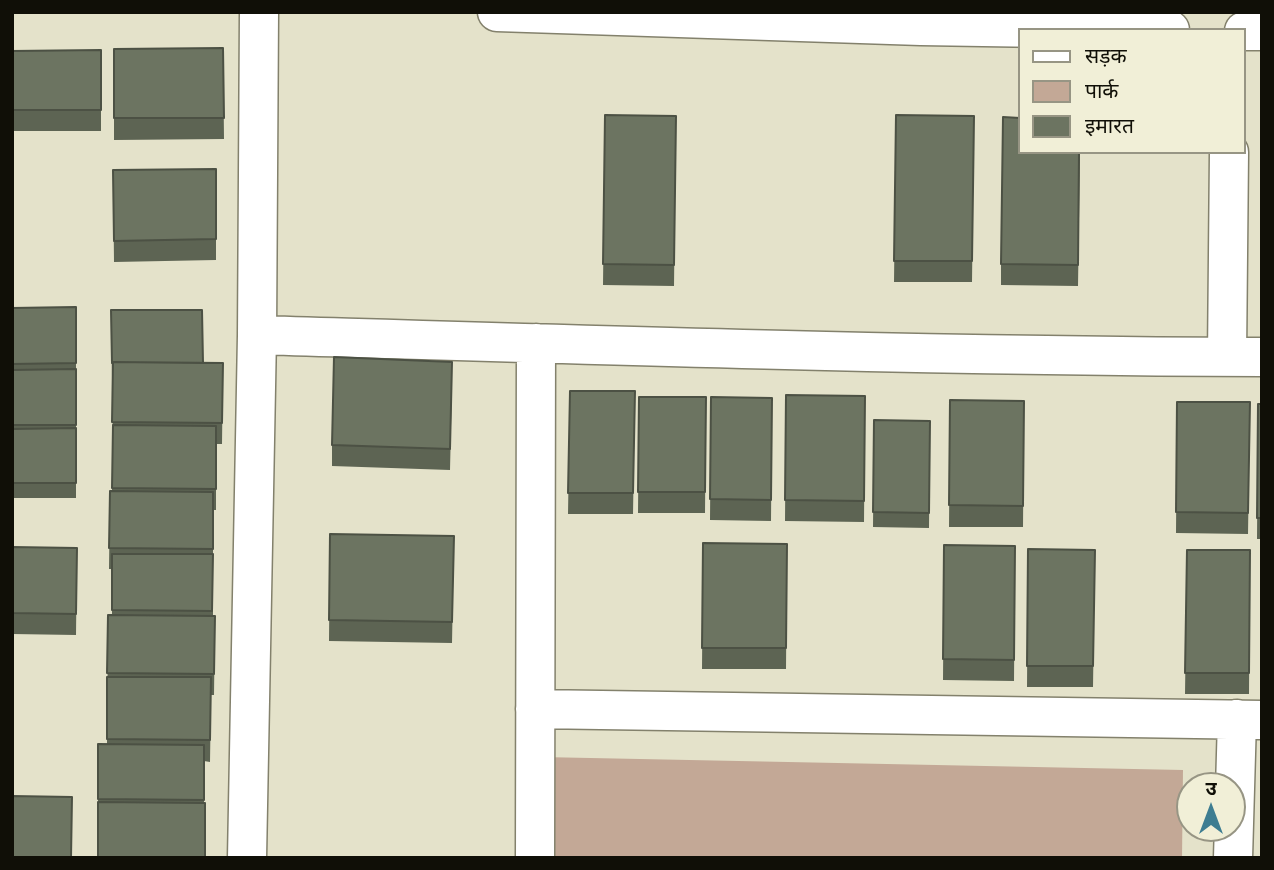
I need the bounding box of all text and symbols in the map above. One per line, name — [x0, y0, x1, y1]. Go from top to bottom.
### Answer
legend — [1018, 28, 1246, 154]
text: सड़क — [1085, 41, 1127, 69]
text: पार्क — [1085, 76, 1119, 104]
text: इमारत — [1085, 111, 1134, 139]
north arrow — [1176, 772, 1246, 842]
text: उ — [1205, 776, 1217, 800]

